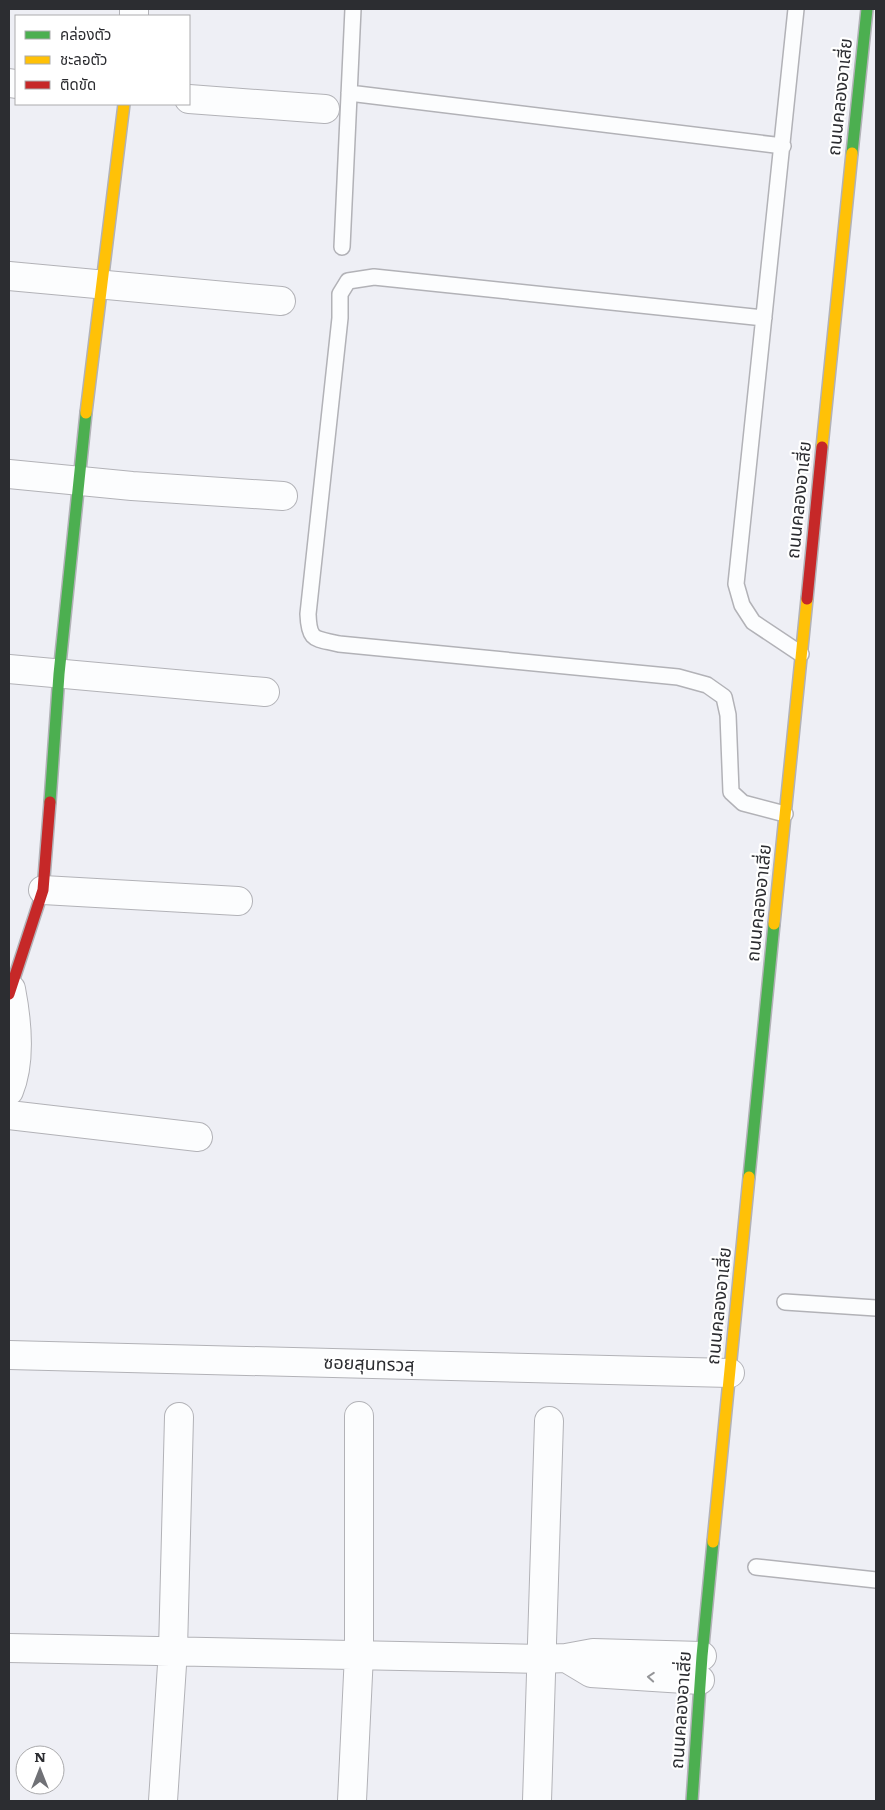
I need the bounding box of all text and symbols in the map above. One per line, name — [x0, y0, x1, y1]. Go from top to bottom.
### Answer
legend — [15, 15, 190, 105]
text: คล่องตัว — [60, 22, 111, 45]
street label: ถนนคลองอาเสี่ย — [819, 37, 858, 157]
text: ชะลอตัว — [60, 47, 107, 70]
text: ติดขัด — [60, 72, 96, 95]
street label: ถนนคลองอาเสี่ย — [778, 440, 817, 560]
street label: ถนนคลองอาเสี่ย — [738, 843, 777, 963]
street label: ถนนคลองอาเสี่ย — [698, 1246, 737, 1366]
street label: ซอยสุนทรวสุ — [323, 1347, 415, 1378]
street label: ถนนคลองอาเสี่ย — [662, 1650, 697, 1770]
one-way arrow — [647, 1671, 655, 1682]
north arrow — [15, 1745, 65, 1795]
text: N — [34, 1746, 46, 1766]

